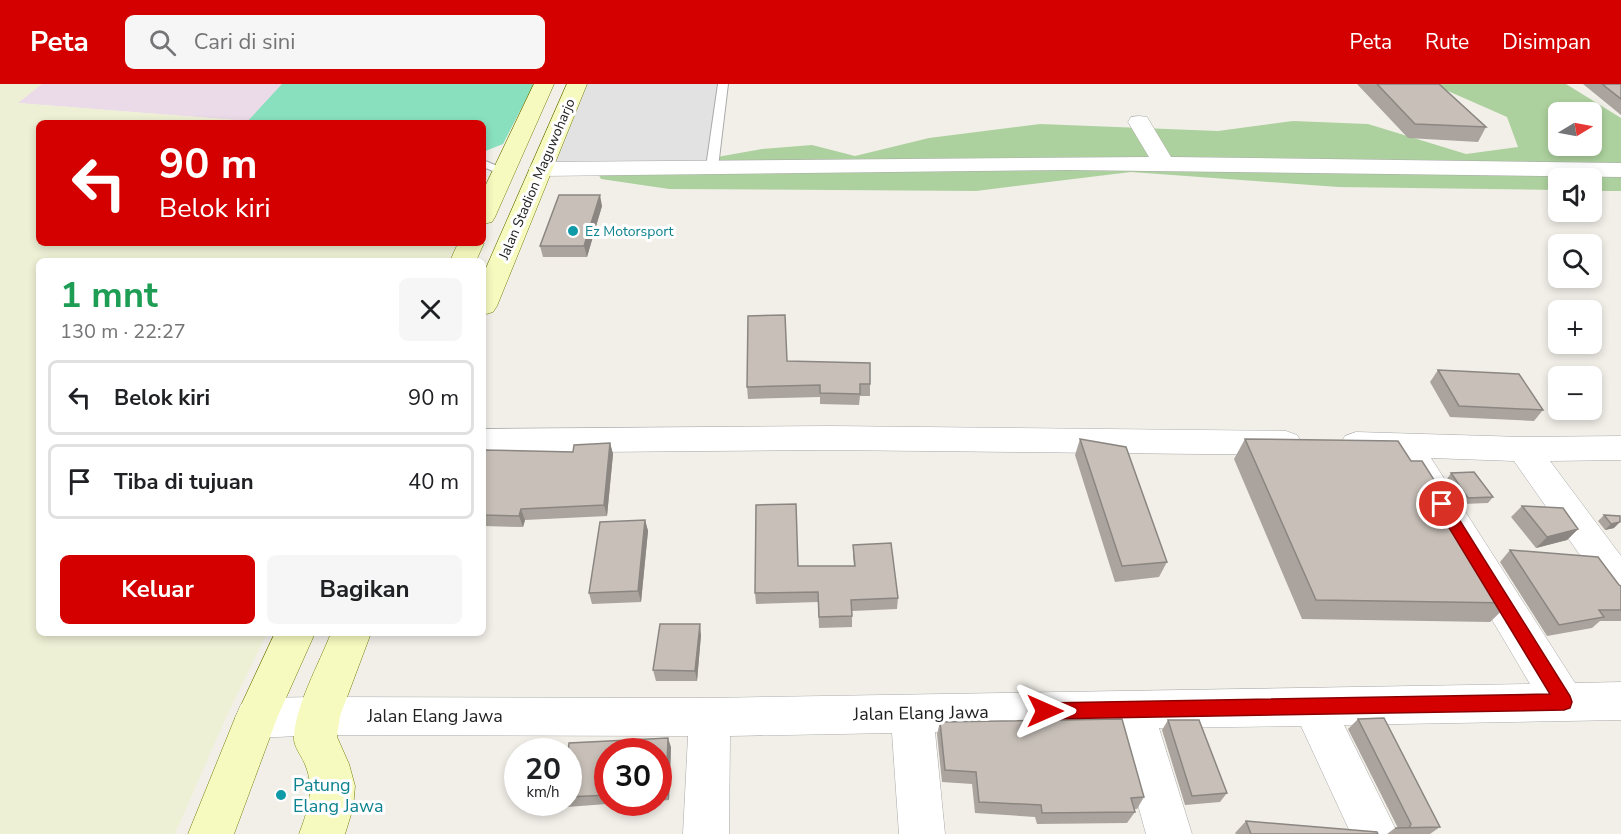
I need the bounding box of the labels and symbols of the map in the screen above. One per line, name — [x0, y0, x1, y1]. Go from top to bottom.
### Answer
street label: Jalan Stadion Maguwoharjo — [494, 95, 580, 263]
north arrow — [1548, 102, 1602, 156]
place label: Ez Motorsport — [585, 222, 674, 241]
marker: Ez Motorsport — [566, 224, 580, 238]
pin — [1416, 478, 1467, 529]
position arrow — [1013, 679, 1077, 743]
street label: Jalan Elang Jawa — [852, 700, 989, 726]
street label: Jalan Elang Jawa — [366, 704, 503, 728]
speed limit sign: 30 — [594, 738, 672, 816]
place label: Patung Elang Jawa — [293, 773, 384, 818]
marker: Patung Elang Jawa — [274, 788, 288, 802]

